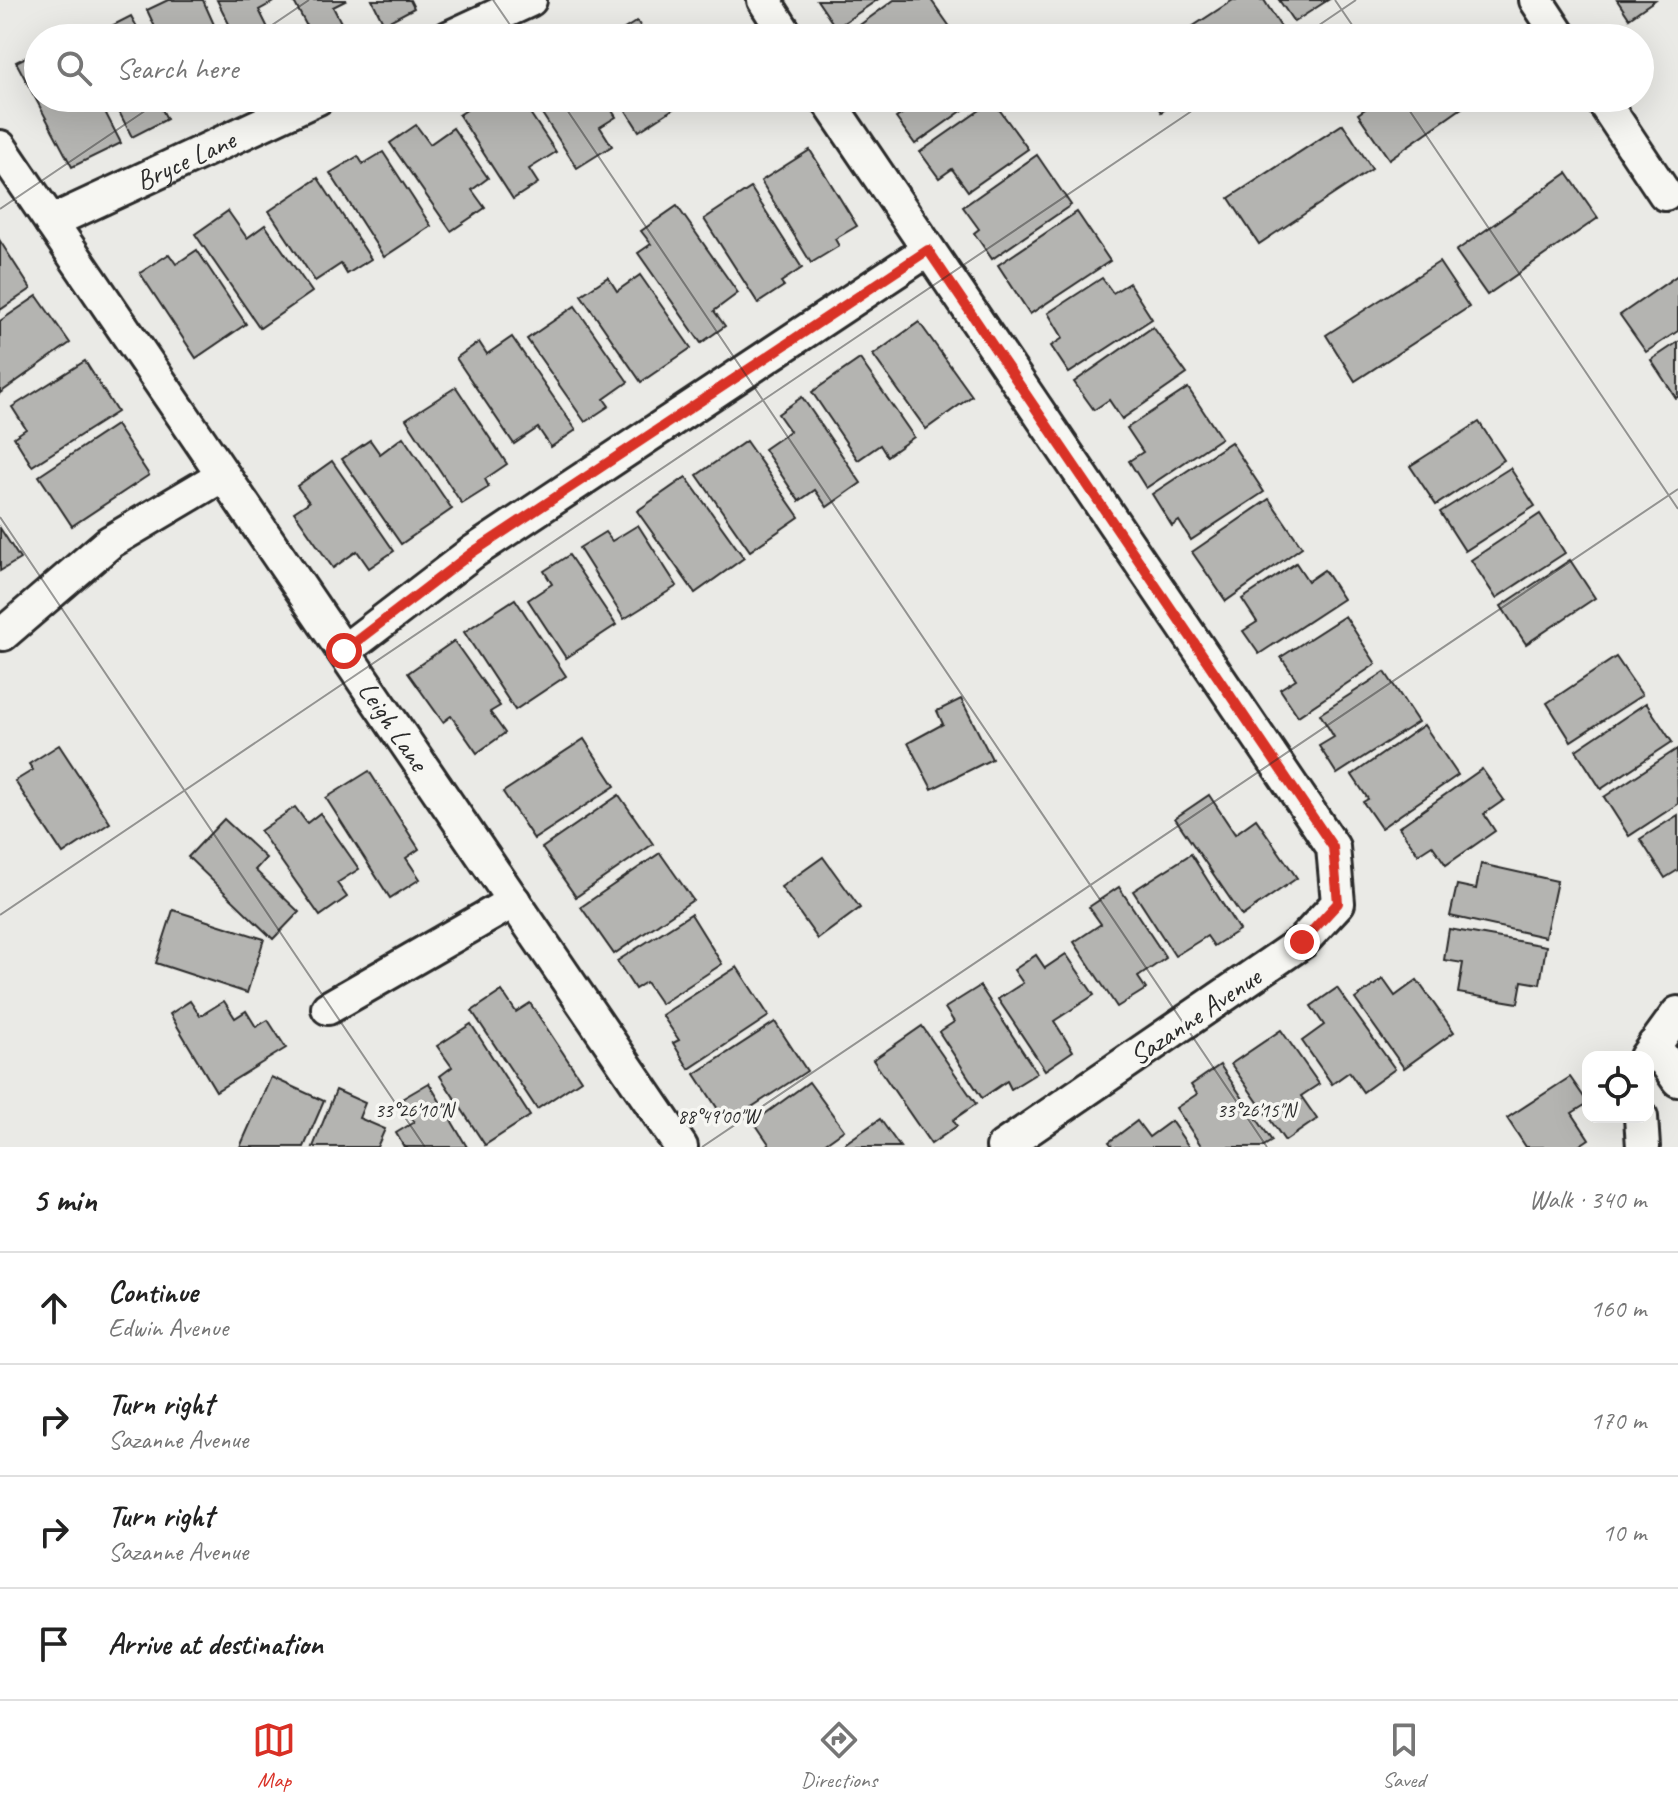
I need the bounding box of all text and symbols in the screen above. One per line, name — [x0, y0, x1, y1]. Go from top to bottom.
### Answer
search box — [24, 24, 1654, 112]
icon: search — [52, 46, 96, 90]
text: Search here — [116, 49, 238, 87]
street label: Bryce Lane — [130, 121, 242, 198]
route start — [326, 633, 362, 669]
street label: Leigh Lane — [351, 674, 438, 779]
route end — [1284, 924, 1320, 960]
street label: Sazanne Avenue — [1123, 958, 1269, 1073]
map controls — [1582, 1051, 1654, 1123]
button: locate — [1582, 1051, 1654, 1123]
text: 33°26'10"N — [375, 1098, 456, 1123]
text: 33°26'15"N — [1217, 1098, 1298, 1123]
text: 88°49'00"W — [677, 1104, 762, 1129]
text: 5 min — [32, 1178, 97, 1221]
text: Walk · 340 m — [1529, 1183, 1646, 1216]
text: Continue — [108, 1273, 198, 1311]
icon: ahead — [32, 1286, 76, 1330]
text: 160 m — [1590, 1292, 1646, 1325]
text: Edwin Avenue — [108, 1311, 228, 1344]
text: Turn right — [108, 1385, 213, 1423]
icon: right — [32, 1398, 76, 1442]
text: 170 m — [1590, 1404, 1646, 1437]
text: Sazanne Avenue — [108, 1423, 248, 1456]
text: Turn right — [108, 1497, 213, 1535]
icon: right — [32, 1510, 76, 1554]
text: 10 m — [1602, 1516, 1646, 1549]
text: Sazanne Avenue — [108, 1535, 248, 1568]
icon: arrive — [32, 1622, 76, 1666]
text: Arrive at destination — [108, 1625, 323, 1663]
tab: Map — [252, 1718, 296, 1794]
tab: Directions — [801, 1718, 877, 1794]
tab: Saved — [1382, 1718, 1426, 1794]

